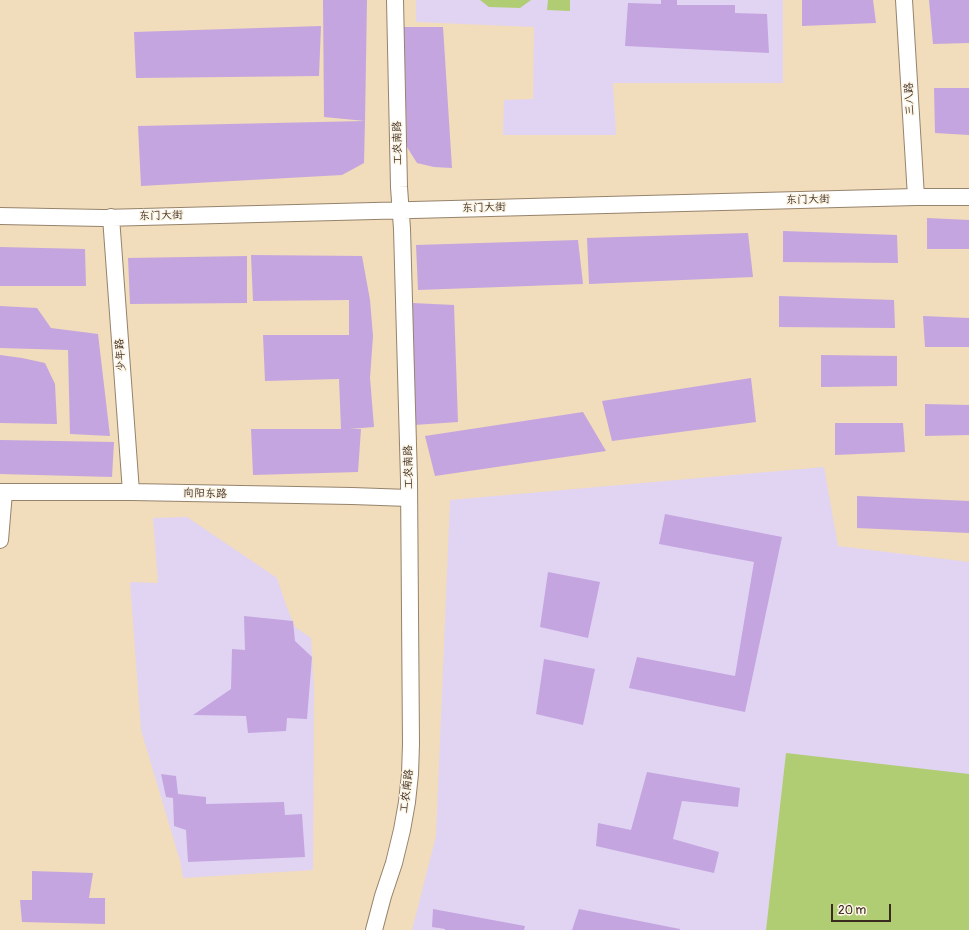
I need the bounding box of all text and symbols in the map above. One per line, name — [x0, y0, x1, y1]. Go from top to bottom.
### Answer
street label: 三八路 — [903, 82, 917, 116]
street label: 工农南路 — [391, 121, 405, 165]
street label: 东门大街 — [786, 193, 830, 207]
street label: 东门大街 — [462, 201, 506, 215]
street label: 东门大街 — [139, 209, 183, 223]
street label: 少年路 — [113, 338, 129, 372]
street label: 工农南路 — [402, 445, 416, 489]
street label: 向阳东路 — [183, 487, 227, 501]
street label: 工农南路 — [398, 768, 416, 814]
scale bar — [833, 896, 893, 922]
text: 20 m — [838, 903, 866, 918]

